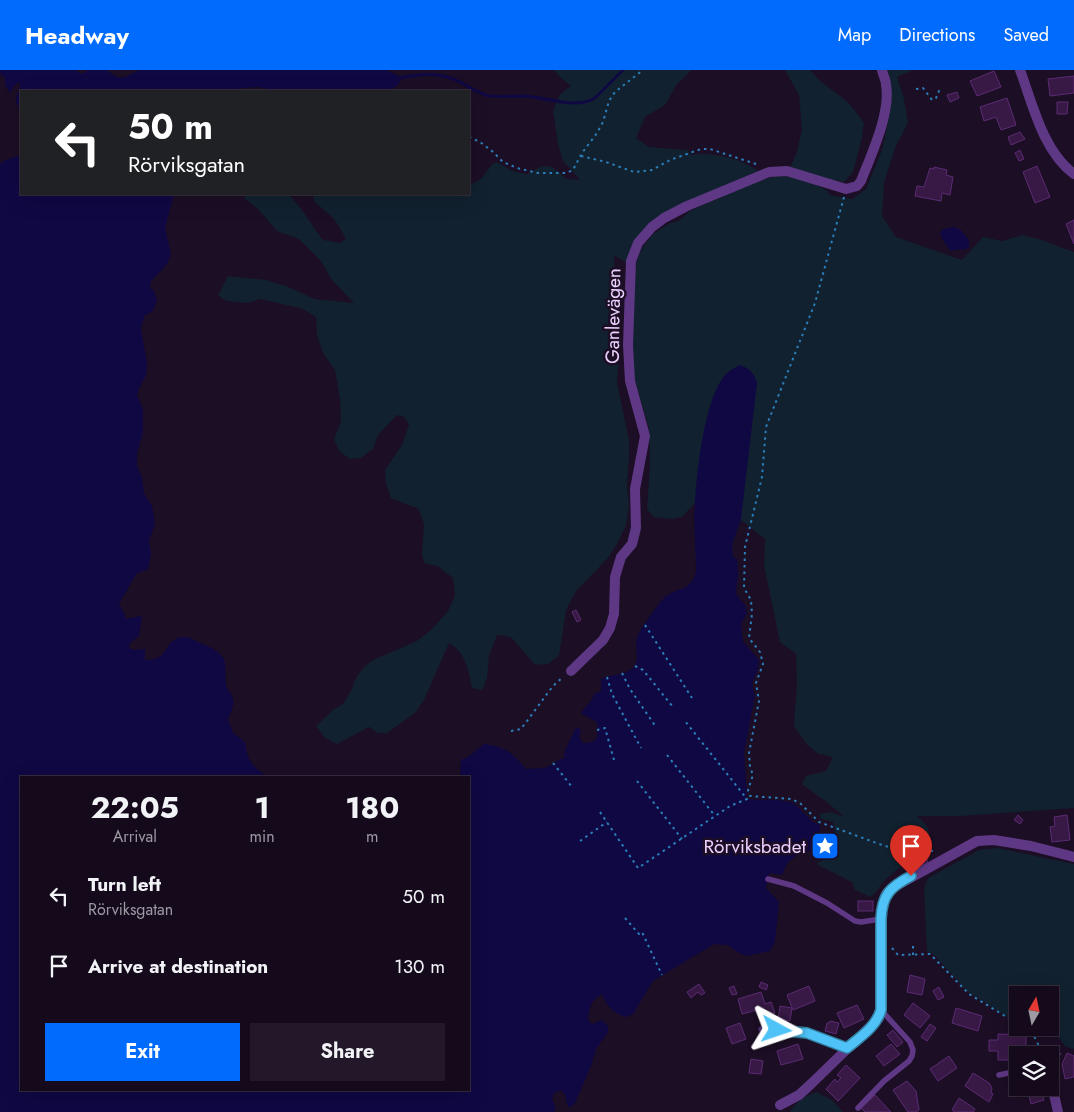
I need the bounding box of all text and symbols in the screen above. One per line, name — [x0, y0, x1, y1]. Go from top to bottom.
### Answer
text: Headway — [25, 18, 129, 53]
text: Map — [838, 22, 871, 48]
text: Directions — [899, 22, 975, 48]
text: Saved — [1003, 22, 1049, 48]
text: 50 m — [128, 102, 213, 152]
icon: left — [45, 110, 110, 175]
text: Rörviksgatan — [128, 148, 245, 180]
street label: Ganlevägen — [599, 268, 627, 364]
text: 22:05 — [91, 786, 179, 829]
text: 1 — [254, 786, 270, 829]
text: 180 — [345, 786, 399, 829]
text: Arrival — [113, 825, 157, 848]
text: min — [250, 825, 275, 848]
text: m — [366, 825, 379, 848]
pin — [890, 825, 932, 876]
place icon: Rörviksbadet — [810, 831, 840, 861]
icon: arrive — [897, 832, 925, 860]
place label: Rörviksbadet — [703, 833, 806, 860]
text: Turn left — [88, 871, 161, 898]
icon: left — [45, 882, 73, 910]
text: 50 m — [402, 883, 445, 910]
text: Rörviksgatan — [88, 898, 173, 921]
icon: arrive — [45, 952, 73, 980]
text: Arrive at destination — [88, 953, 268, 980]
text: 130 m — [394, 953, 445, 980]
north arrow — [1009, 986, 1059, 1036]
map controls — [1009, 986, 1059, 1096]
position arrow — [750, 1003, 802, 1055]
button: Exit — [45, 1023, 240, 1081]
button: Share — [250, 1023, 445, 1081]
button: layers — [1009, 1046, 1059, 1096]

